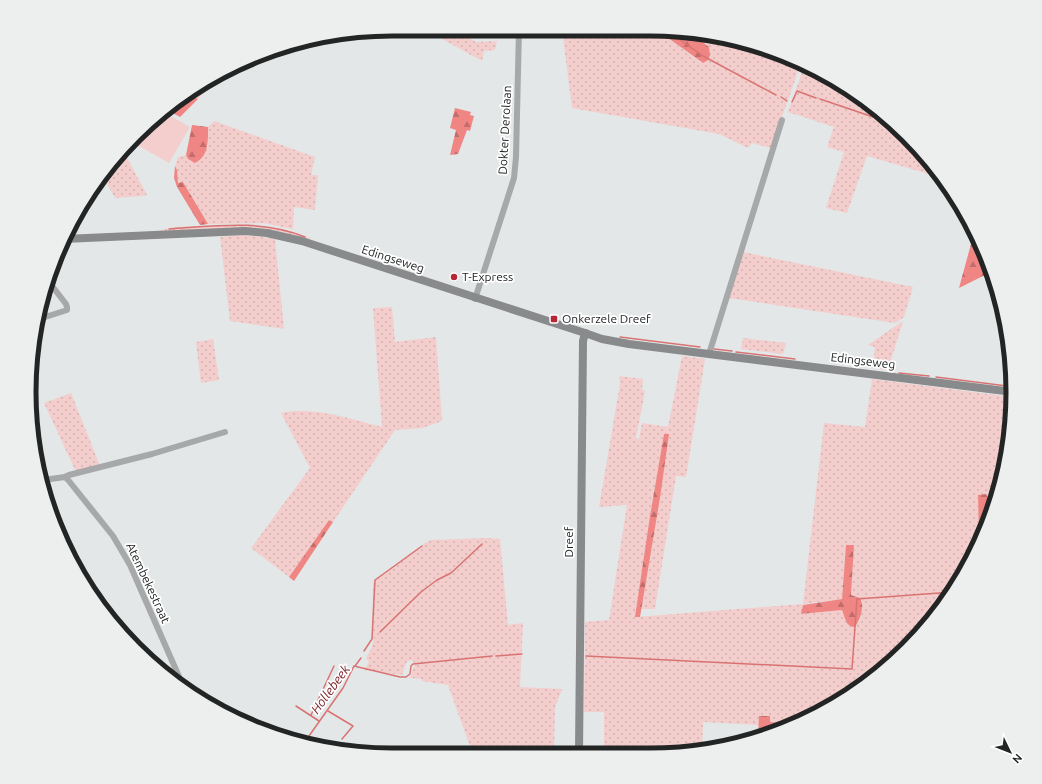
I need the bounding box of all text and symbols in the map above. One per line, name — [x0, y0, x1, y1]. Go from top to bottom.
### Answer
street label: Dokter Derolaan — [496, 85, 513, 175]
street label: Edingseweg — [360, 242, 426, 275]
place label: T-Express — [462, 270, 513, 283]
marker: T-Express — [449, 272, 459, 282]
place label: Onkerzele Dreef — [562, 312, 651, 325]
marker: Onkerzele Dreef — [549, 314, 559, 324]
street label: Edingseweg — [830, 350, 896, 371]
street label: Dreef — [562, 526, 575, 557]
street label: Atembekestraat — [124, 541, 173, 625]
water label: Hollebeek — [308, 662, 352, 716]
north arrow — [990, 732, 1030, 772]
text: N — [1010, 752, 1025, 766]

